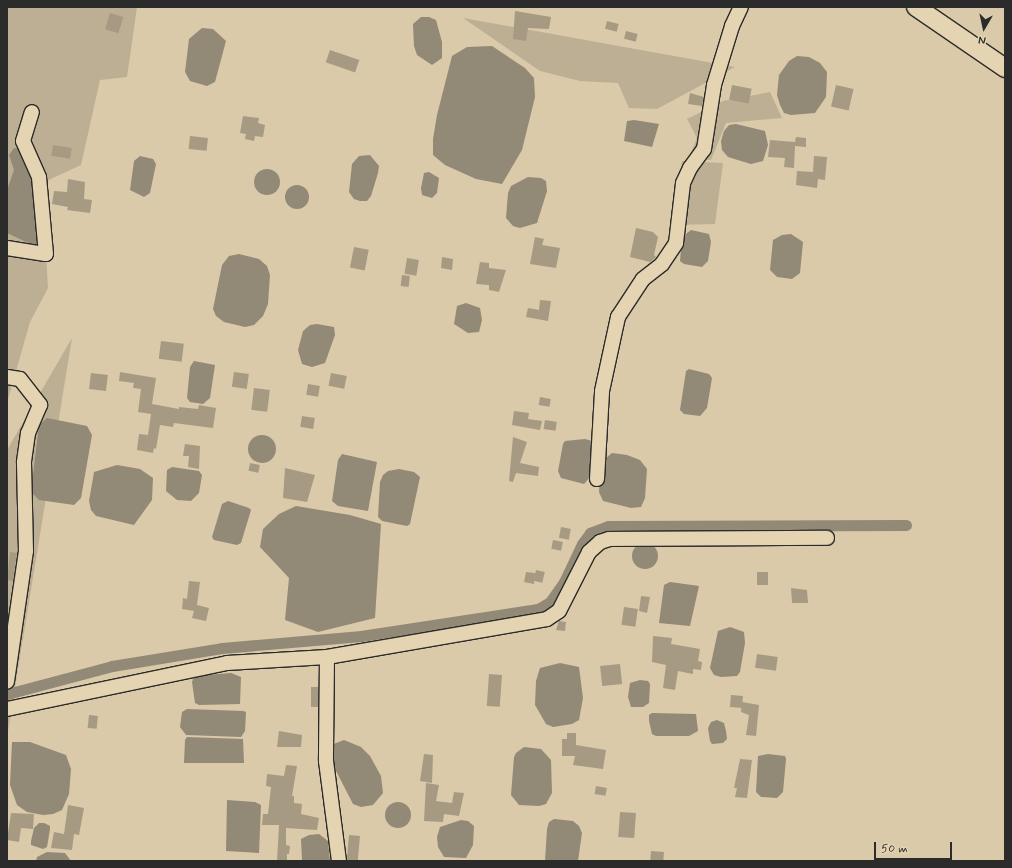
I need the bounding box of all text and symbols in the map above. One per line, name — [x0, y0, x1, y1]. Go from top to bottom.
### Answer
north arrow — [964, 8, 1004, 48]
text: N — [977, 32, 987, 47]
scale bar — [876, 834, 954, 860]
text: 50 m — [881, 841, 908, 857]

